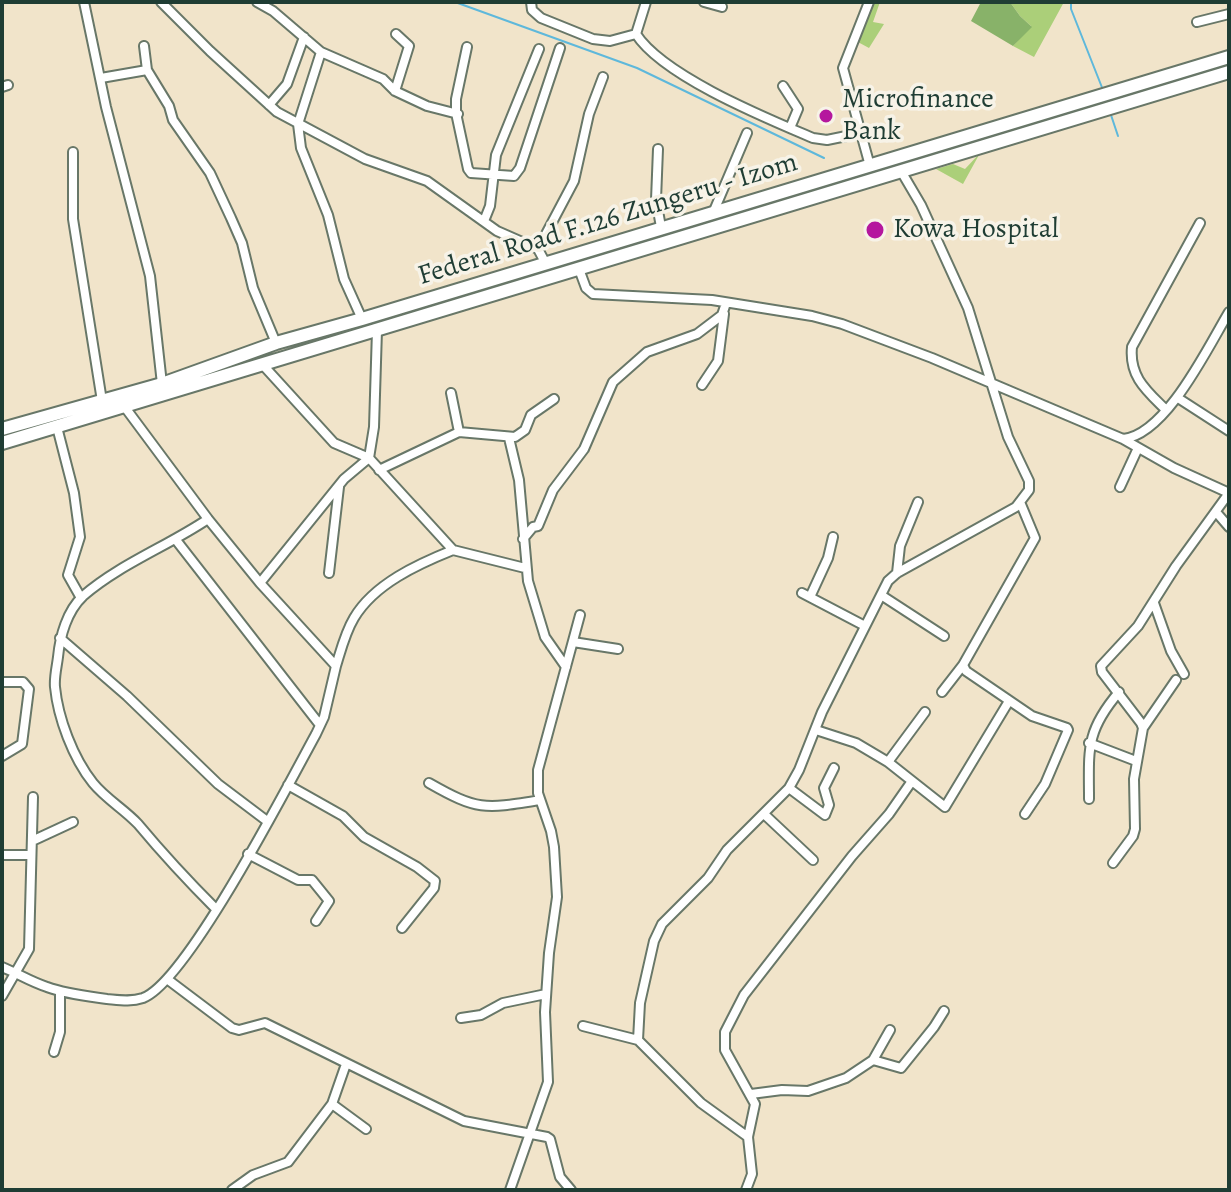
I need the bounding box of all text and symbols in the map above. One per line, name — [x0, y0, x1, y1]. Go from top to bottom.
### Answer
place label: Microfinance Bank — [842, 83, 994, 149]
marker: Microfinance Bank — [817, 107, 835, 125]
street label: Federal Road F.126 Zungeru - Izom — [414, 146, 802, 294]
place label: Kowa Hospital — [893, 213, 1059, 247]
marker: Kowa Hospital — [864, 219, 886, 241]

